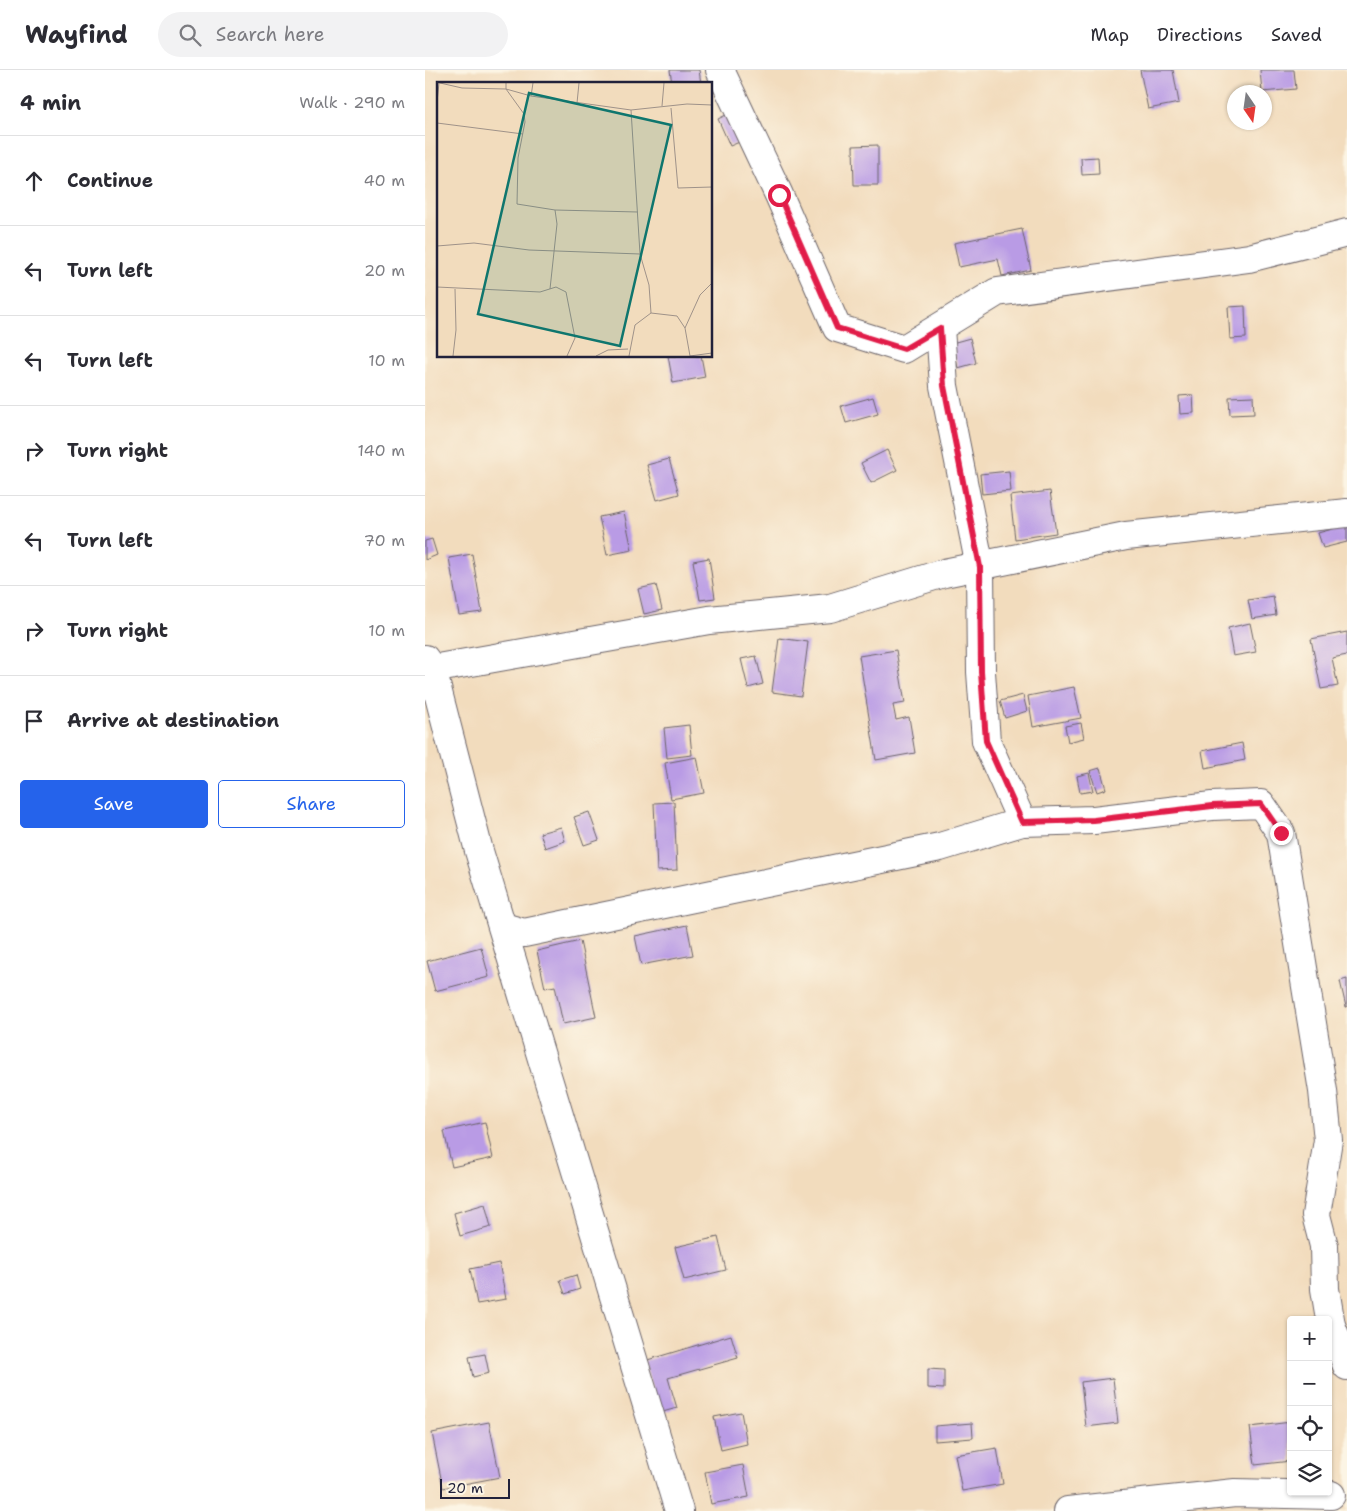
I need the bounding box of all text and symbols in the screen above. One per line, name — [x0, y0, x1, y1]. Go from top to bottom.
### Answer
search box — [158, 12, 508, 57]
text: Wayfind — [25, 19, 128, 51]
icon: search — [176, 21, 204, 49]
text: Search here — [216, 22, 324, 47]
text: Map — [1091, 23, 1129, 47]
text: Directions — [1157, 23, 1243, 47]
text: Saved — [1271, 23, 1322, 47]
inset map — [437, 82, 713, 358]
north arrow — [1227, 85, 1272, 130]
text: 4 min — [20, 89, 81, 117]
text: Walk · 290 m — [299, 92, 405, 113]
icon: ahead — [20, 167, 48, 195]
text: Continue — [67, 168, 153, 193]
text: 40 m — [363, 170, 405, 191]
route start — [768, 184, 791, 207]
icon: left — [20, 257, 48, 285]
text: Turn left — [67, 258, 153, 283]
text: 20 m — [364, 260, 405, 281]
icon: left — [20, 347, 48, 375]
text: Turn left — [67, 348, 153, 373]
text: 10 m — [368, 350, 405, 371]
icon: right — [20, 437, 48, 465]
text: Turn right — [67, 438, 168, 463]
text: 140 m — [358, 440, 405, 461]
icon: left — [20, 527, 48, 555]
text: Turn left — [67, 528, 153, 553]
text: 70 m — [364, 530, 405, 551]
icon: right — [20, 617, 48, 645]
text: Turn right — [67, 618, 168, 643]
text: 10 m — [368, 620, 405, 641]
icon: arrive — [20, 707, 48, 735]
text: Arrive at destination — [67, 708, 279, 733]
button: Save — [20, 780, 208, 828]
button: Share — [218, 780, 405, 828]
route end — [1270, 822, 1293, 845]
map controls — [1287, 1316, 1332, 1496]
button: + — [1287, 1316, 1332, 1361]
button: − — [1287, 1361, 1332, 1406]
button: locate — [1287, 1406, 1332, 1451]
button: layers — [1287, 1451, 1332, 1496]
scale bar — [440, 1476, 510, 1499]
text: 20 m — [447, 1479, 483, 1497]

